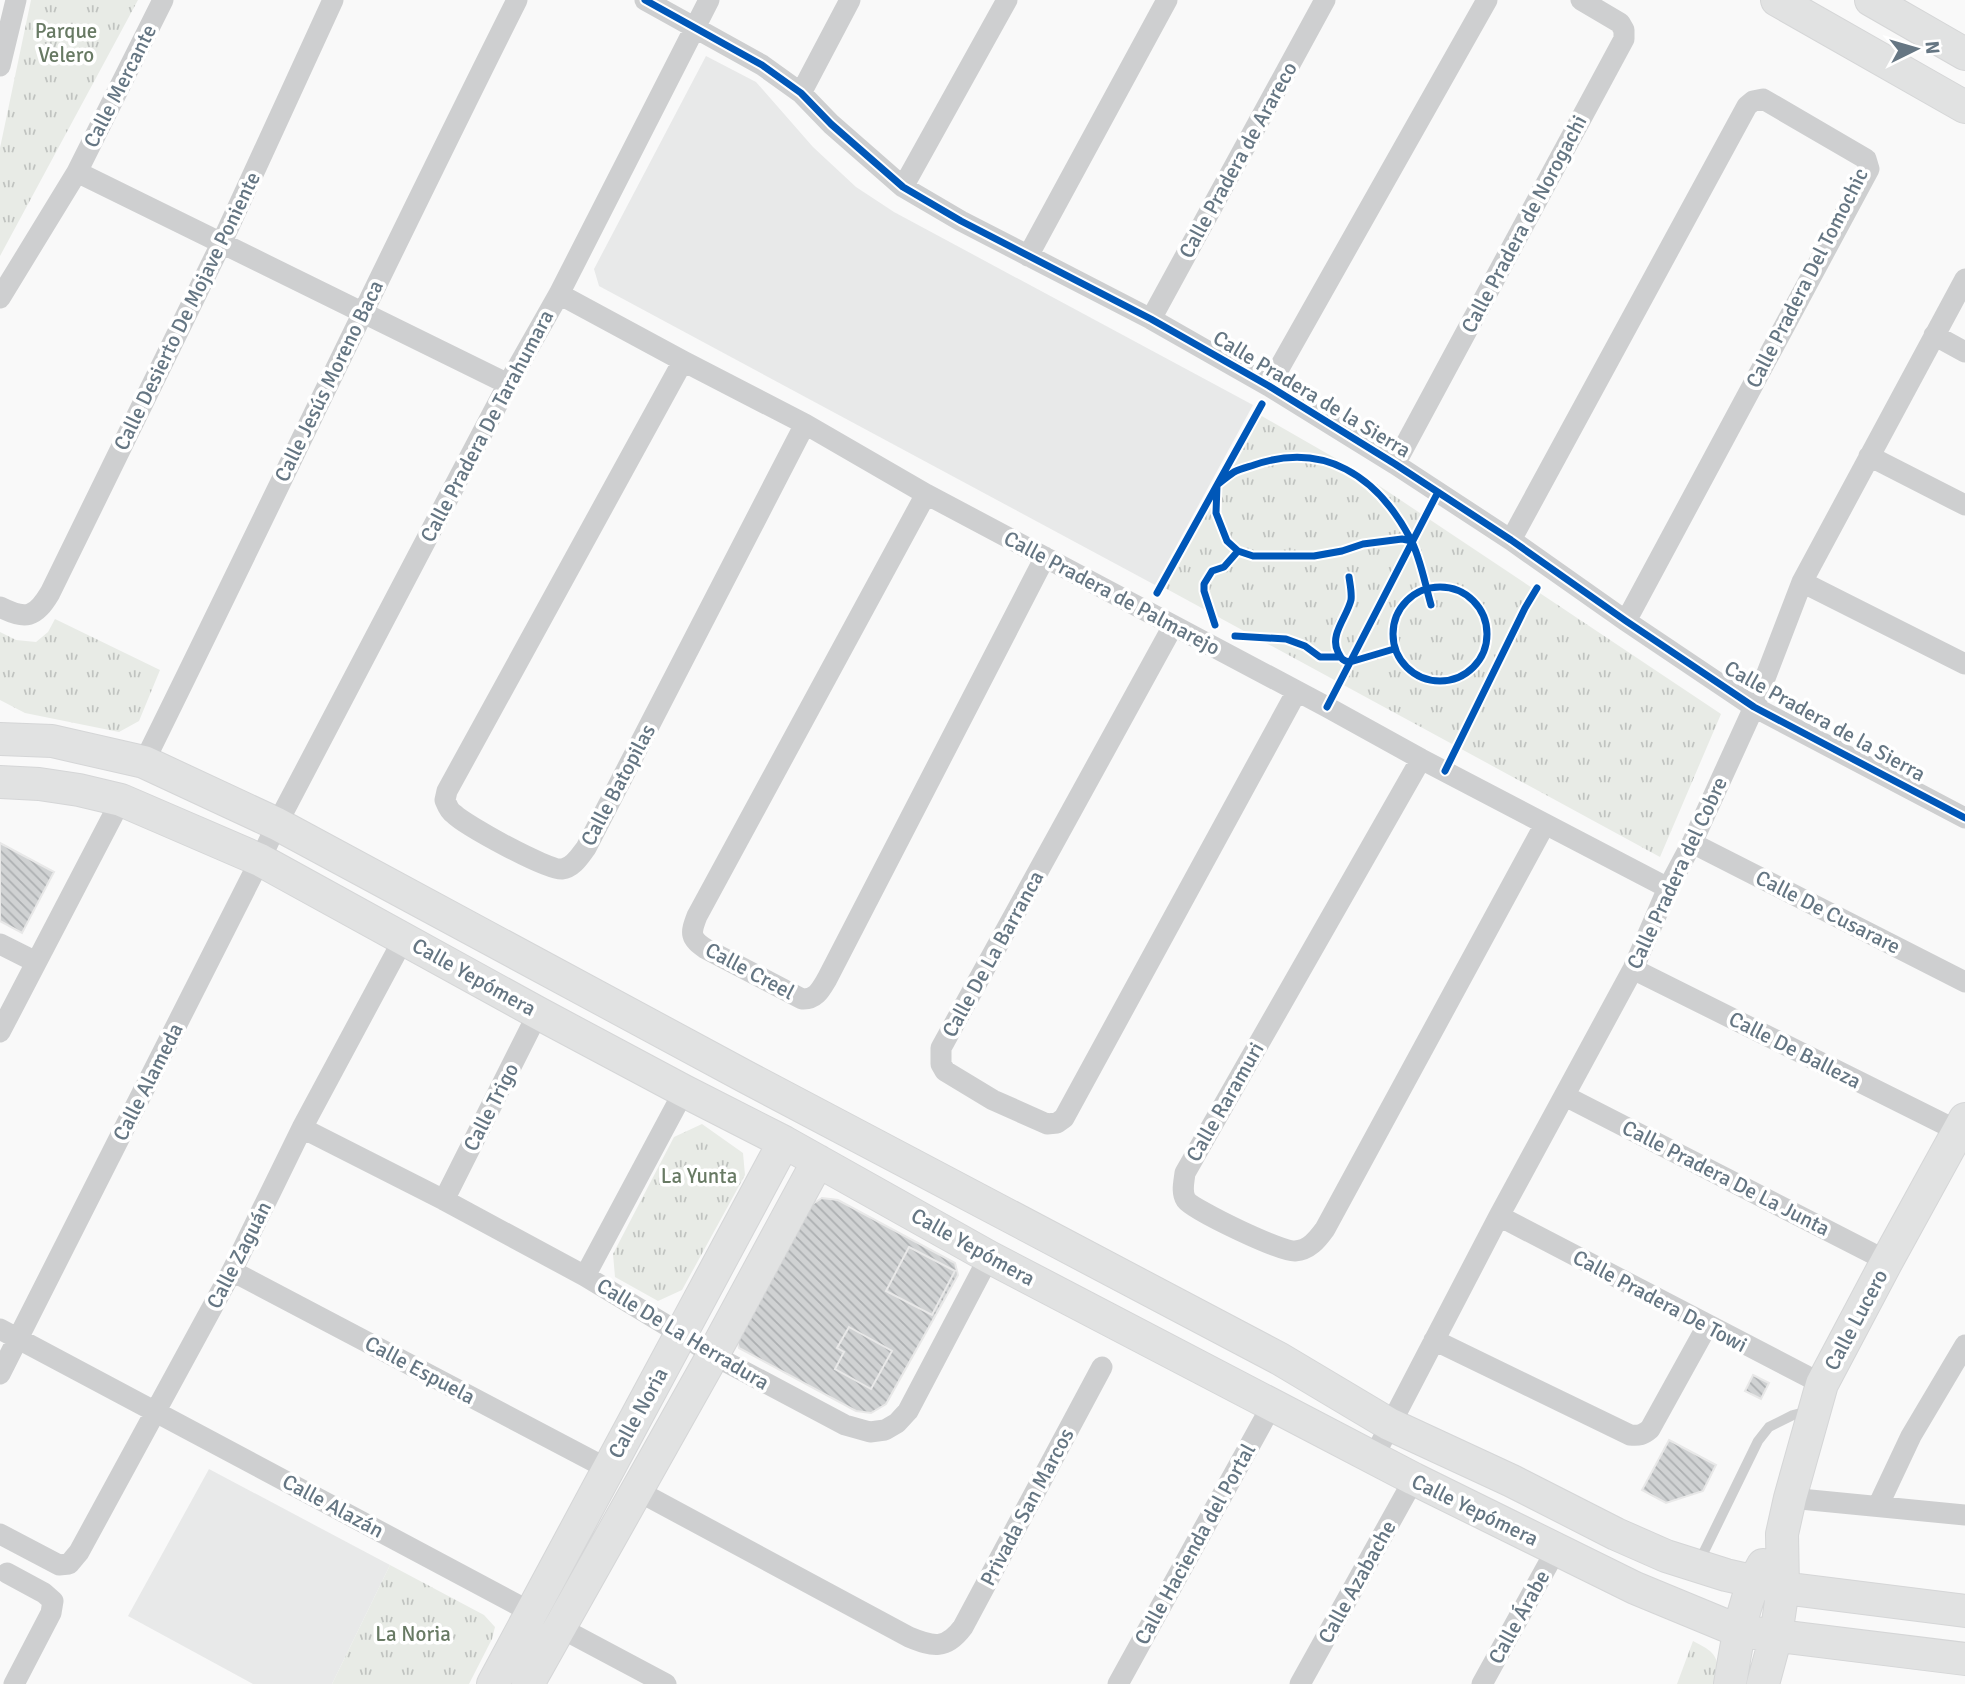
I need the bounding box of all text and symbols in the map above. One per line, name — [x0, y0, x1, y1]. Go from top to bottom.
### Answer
north arrow — [1881, 14, 1951, 84]
park label: Parque Velero — [35, 18, 97, 68]
street label: Calle Mercante — [78, 20, 162, 152]
text: N — [1919, 40, 1944, 55]
street label: Calle Pradera de Arareco — [1173, 57, 1303, 263]
street label: Calle Pradera de Norogachi — [1456, 111, 1592, 337]
street label: Calle Pradera Del Tomochic — [1740, 164, 1874, 392]
street label: Calle Desierto De Mojave Poniente — [108, 167, 266, 455]
street label: Calle Jesús Moreno Baca — [269, 276, 389, 486]
street label: Calle Pradera De Tarahumara — [415, 305, 559, 547]
street label: Calle Pradera de la Sierra — [1208, 325, 1416, 463]
street label: Calle Pradera de Palmarejo — [1000, 525, 1224, 661]
street label: Calle Pradera de la Sierra — [1720, 655, 1930, 787]
street label: Calle Batopilas — [575, 720, 661, 850]
street label: Calle Pradera del Cobre — [1621, 773, 1733, 973]
street label: Calle De Cusarare — [1751, 864, 1905, 960]
street label: Calle De La Barranca — [936, 866, 1050, 1042]
street label: Calle Yepómera — [408, 932, 540, 1022]
street label: Calle Creel — [701, 937, 799, 1005]
street label: Calle De Balleza — [1725, 1006, 1865, 1094]
street label: Calle Alameda — [107, 1019, 189, 1145]
street label: Calle Raramuri — [1180, 1038, 1270, 1166]
street label: Calle Trigo — [458, 1059, 524, 1155]
street label: Calle Pradera De La Junta — [1618, 1114, 1834, 1242]
park label: La Yunta — [661, 1163, 737, 1189]
street label: Calle Zaguán — [201, 1197, 277, 1313]
street label: Calle Yepómera — [907, 1202, 1039, 1292]
street label: Calle Pradera De Towi — [1568, 1244, 1752, 1358]
street label: Calle Lucero — [1819, 1265, 1893, 1375]
street label: Calle De La Herradura — [592, 1272, 774, 1396]
street label: Calle Espuela — [360, 1330, 480, 1410]
street label: Calle Noria — [602, 1363, 674, 1463]
street label: Privada San Marcos — [974, 1424, 1080, 1590]
street label: Calle Hacienda del Portal — [1129, 1439, 1261, 1649]
street label: Calle Alazán — [278, 1468, 388, 1544]
street label: Calle Yepómera — [1407, 1468, 1543, 1552]
street label: Calle Azabache — [1313, 1516, 1401, 1648]
street label: Calle Árabe — [1483, 1566, 1555, 1668]
park label: La Noria — [375, 1621, 451, 1647]

